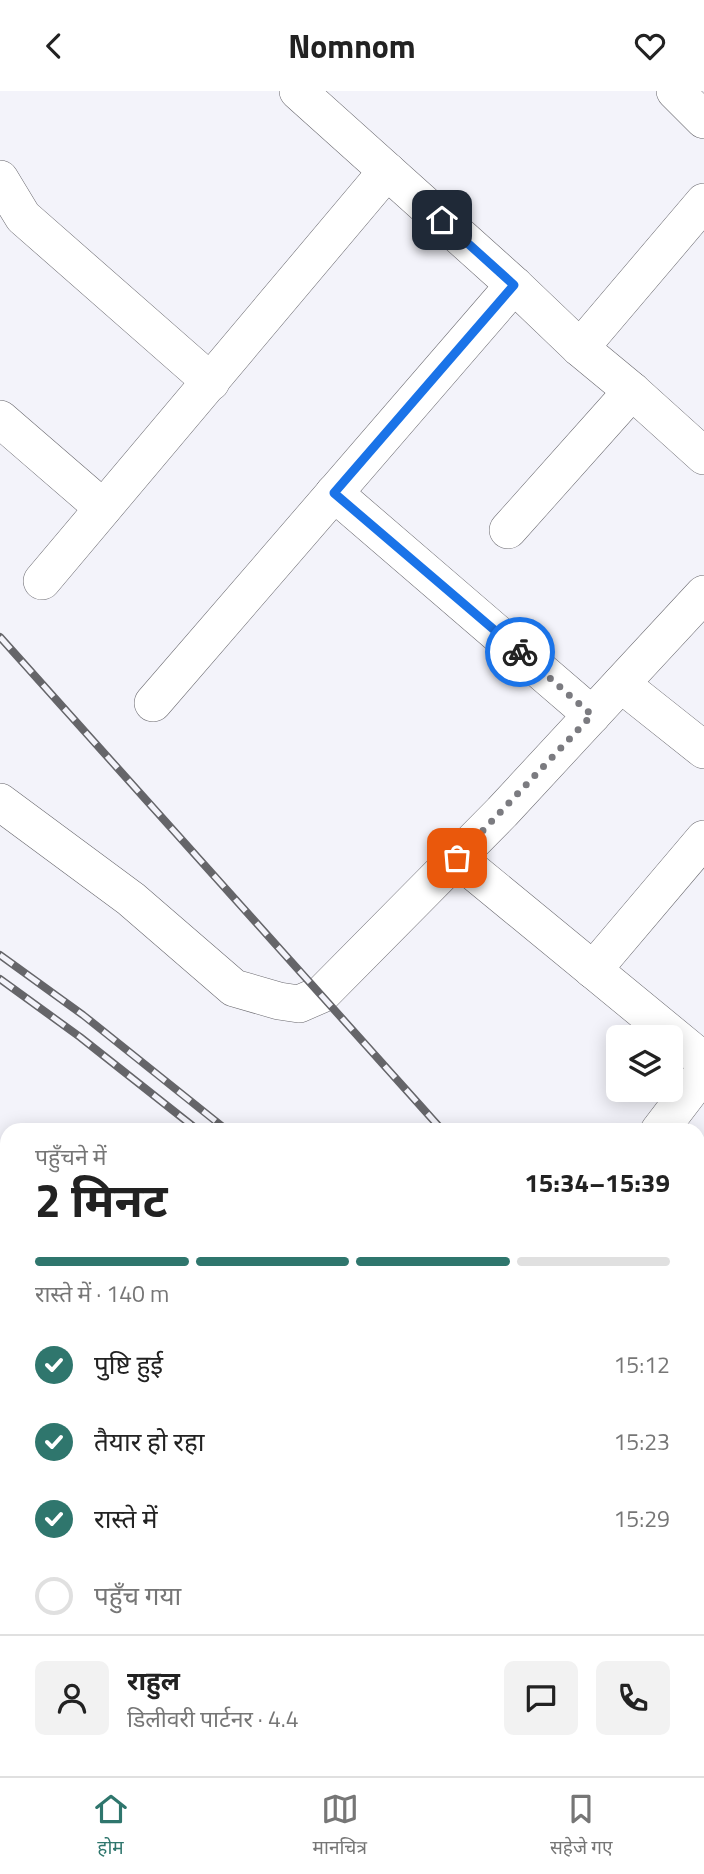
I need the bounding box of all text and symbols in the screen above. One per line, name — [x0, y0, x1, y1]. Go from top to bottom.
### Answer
text: Nomnom — [288, 22, 416, 70]
icon: back — [35, 27, 73, 65]
icon: heart — [631, 27, 669, 65]
pin — [412, 190, 472, 250]
icon: home — [423, 201, 461, 239]
courier — [485, 617, 555, 687]
icon: bike — [501, 633, 539, 671]
pin — [427, 828, 487, 888]
icon: bag — [438, 839, 476, 877]
map controls — [606, 1025, 683, 1102]
button: layers — [606, 1025, 683, 1102]
text: पहुँचने में — [35, 1139, 106, 1174]
text: 15:34–15:39 — [524, 1163, 670, 1202]
text: 2 मिनट — [35, 1165, 167, 1235]
text: रास्ते में · 140 m — [35, 1276, 169, 1311]
text: पुष्टि हुई — [94, 1345, 163, 1384]
icon: check — [35, 1346, 73, 1384]
text: 15:12 — [613, 1347, 670, 1382]
text: तैयार हो रहा — [94, 1422, 204, 1461]
icon: check — [35, 1423, 73, 1461]
text: 15:23 — [613, 1424, 670, 1459]
text: रास्ते में — [94, 1499, 158, 1538]
icon: check — [35, 1500, 73, 1538]
text: 15:29 — [613, 1501, 670, 1536]
text: पहुँच गया — [94, 1576, 181, 1615]
button: person — [35, 1661, 109, 1735]
text: राहुल — [127, 1661, 180, 1700]
button: chat — [504, 1661, 578, 1735]
button: phone — [596, 1661, 670, 1735]
text: डिलीवरी पार्टनर · 4.4 — [127, 1701, 299, 1736]
tab: होम — [92, 1790, 130, 1862]
tab: मानचित्र — [313, 1790, 367, 1862]
tab: सहेजे गए — [550, 1790, 612, 1862]

